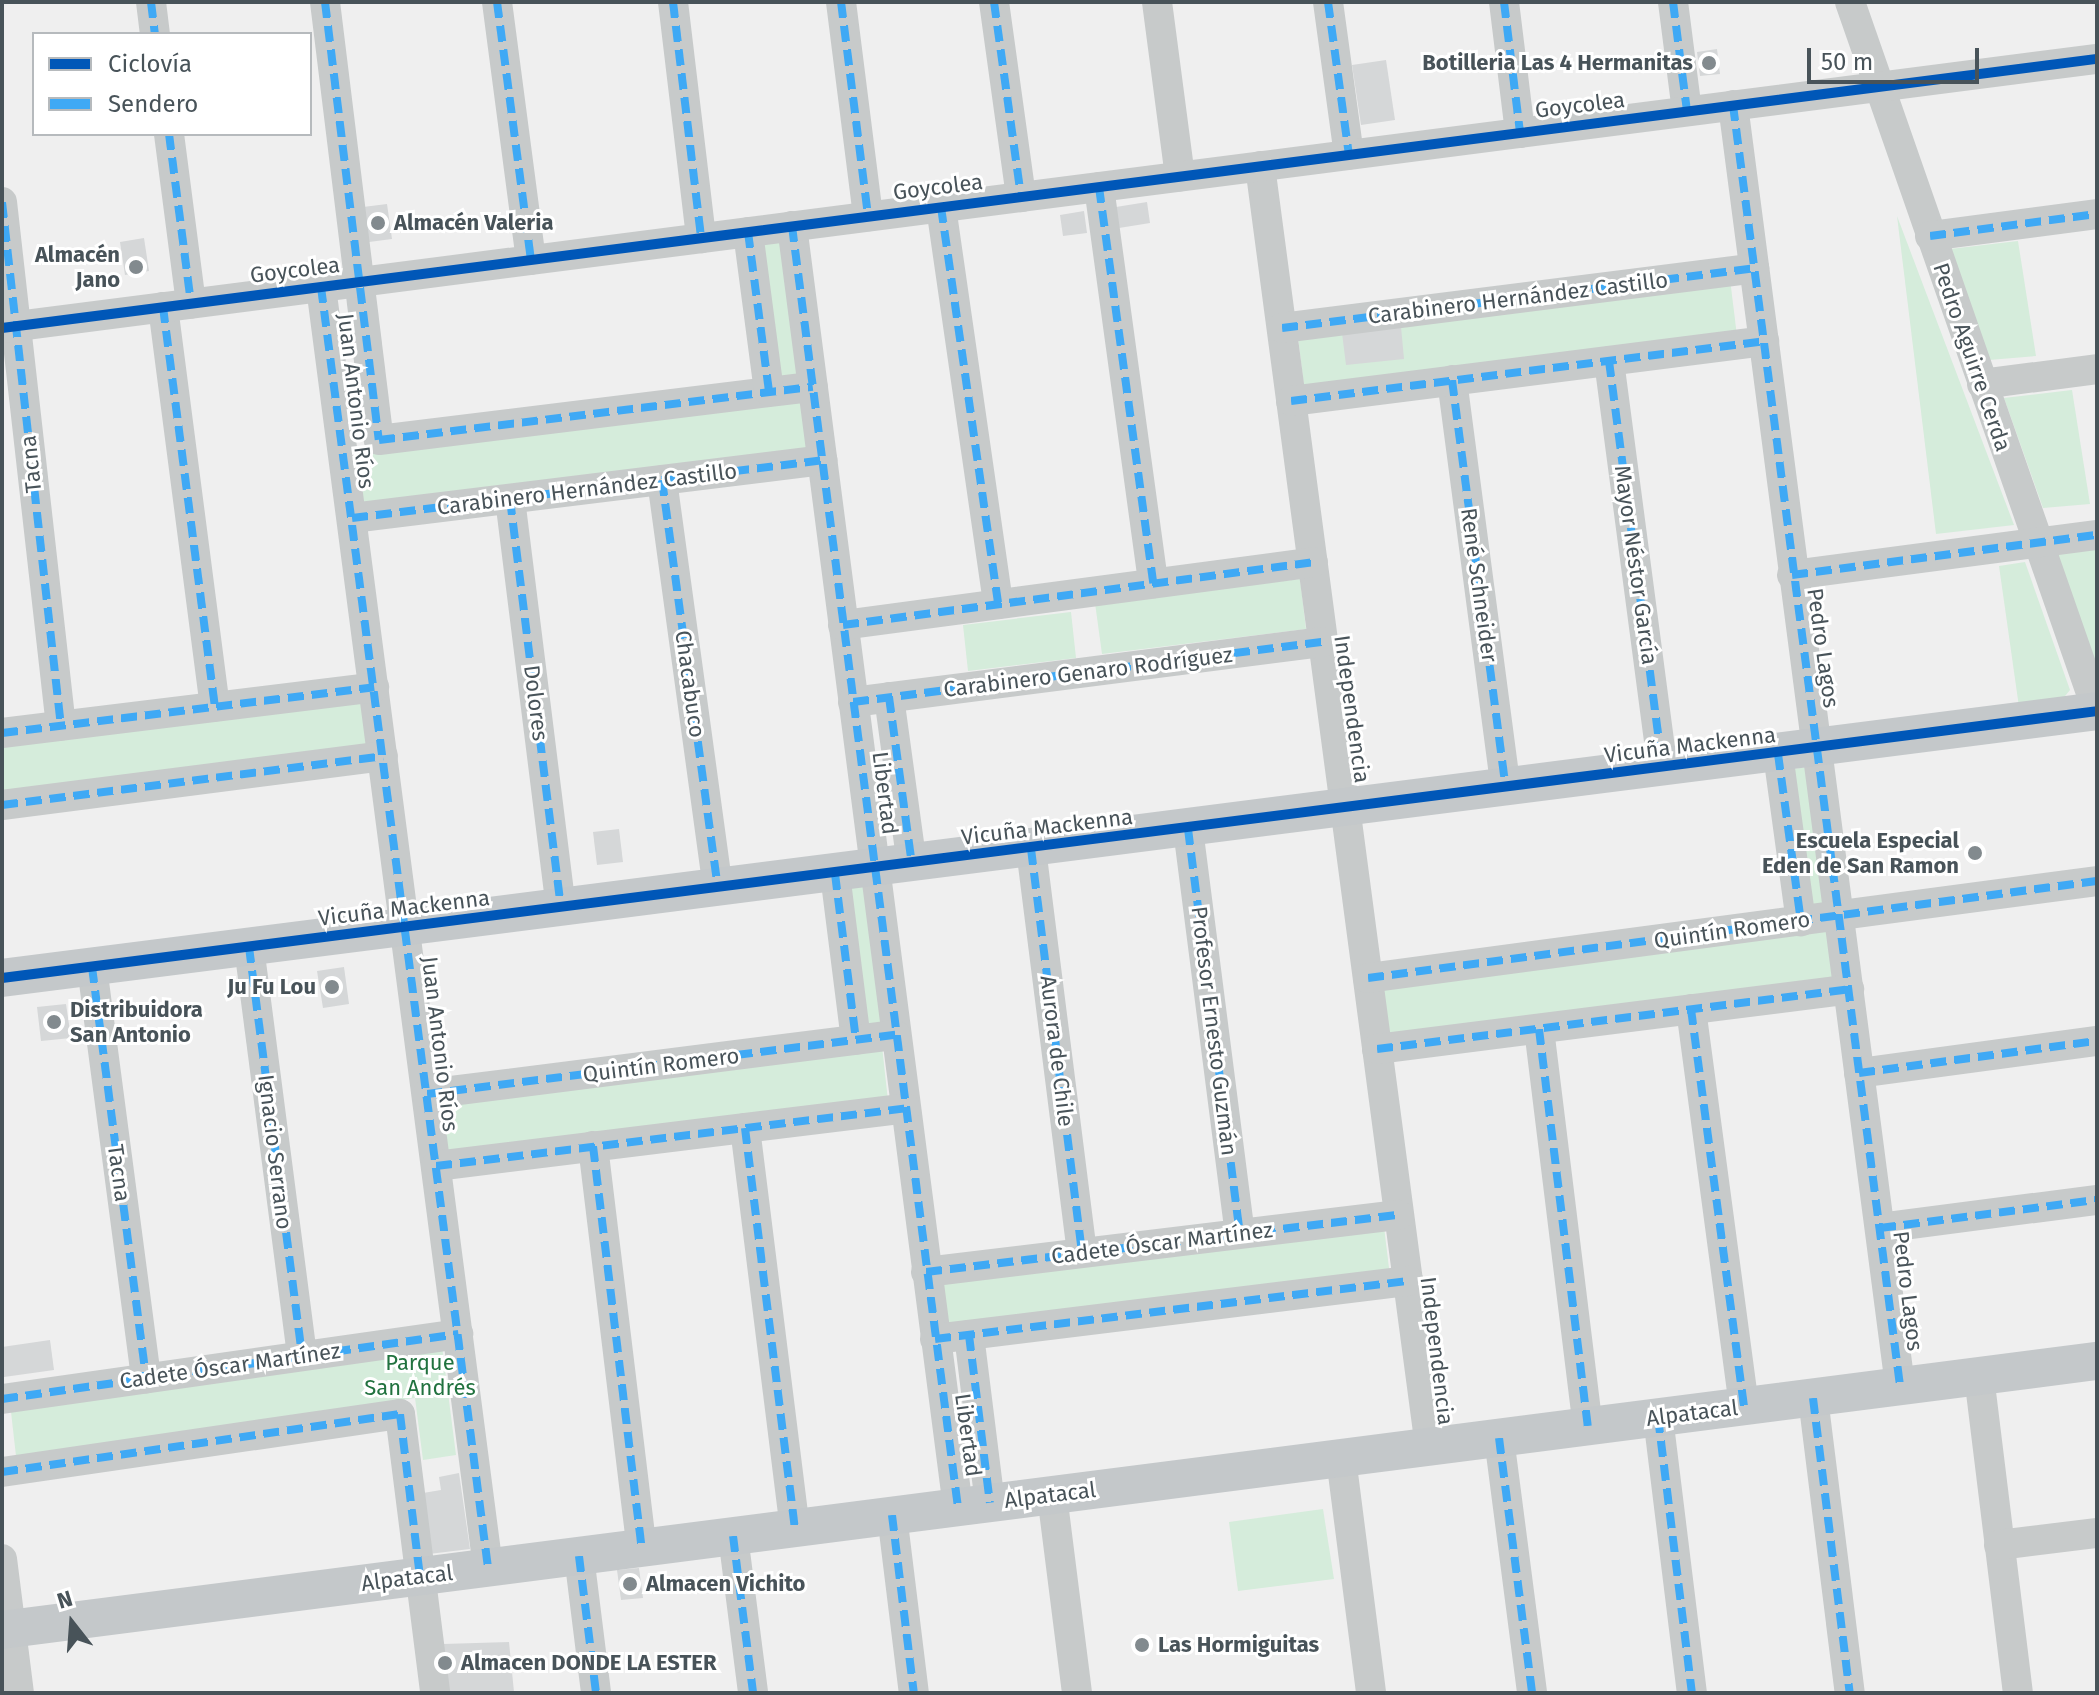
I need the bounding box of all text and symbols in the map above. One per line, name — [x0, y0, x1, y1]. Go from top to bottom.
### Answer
legend — [32, 32, 312, 136]
scale bar — [1811, 32, 1983, 82]
text: 50 m — [1821, 48, 1873, 76]
text: Ciclovía — [108, 50, 192, 78]
place label: Botilleria Las 4 Hermanitas — [1422, 50, 1693, 76]
marker: Botilleria Las 4 Hermanitas — [1700, 54, 1718, 72]
street label: Goycolea — [1534, 86, 1626, 124]
text: Sendero — [108, 90, 198, 118]
street label: Goycolea — [892, 168, 984, 206]
place label: Almacén Valeria — [394, 210, 553, 236]
marker: Almacén Valeria — [369, 214, 387, 232]
place label: Almacén Jano — [35, 241, 120, 292]
street label: Goycolea — [249, 251, 341, 289]
marker: Almacén Jano — [127, 258, 145, 276]
street label: Pedro Aguirre Cerda — [1927, 259, 2017, 455]
street label: Carabinero Hernández Castillo — [1367, 266, 1669, 330]
street label: Juan Antonio Ríos — [332, 312, 380, 490]
street label: Tacna — [15, 434, 47, 494]
street label: Carabinero Hernández Castillo — [436, 457, 738, 521]
street label: Mayor Néstor García — [1609, 464, 1663, 666]
street label: René Schneider — [1455, 506, 1503, 664]
street label: Pedro Lagos — [1802, 587, 1844, 709]
street label: Chacabuco — [669, 629, 711, 739]
street label: Independencia — [1329, 633, 1375, 785]
street label: Carabinero Genaro Rodríguez — [942, 641, 1234, 703]
street label: Dolores — [518, 664, 554, 742]
street label: Vicuña Mackenna — [1603, 721, 1777, 769]
street label: Libertad — [867, 750, 903, 836]
street label: Vicuña Mackenna — [960, 803, 1134, 851]
place label: Escuela Especial Eden de San Ramon — [1762, 827, 1959, 878]
marker: Escuela Especial Eden de San Ramon — [1966, 844, 1984, 862]
street label: Vicuña Mackenna — [317, 884, 491, 932]
street label: Profesor Ernesto Guzmán — [1186, 905, 1242, 1157]
street label: Quintín Romero — [1652, 906, 1812, 954]
street label: Juan Antonio Ríos — [416, 955, 464, 1133]
place label: Ju Fu Lou — [227, 974, 316, 1000]
street label: Aurora de Chile — [1035, 974, 1079, 1128]
marker: Ju Fu Lou — [323, 978, 341, 996]
place label: Distribuidora San Antonio — [70, 996, 203, 1048]
marker: Distribuidora San Antonio — [45, 1013, 63, 1031]
street label: Quintín Romero — [581, 1042, 741, 1088]
street label: Ignacio Serrano — [252, 1073, 298, 1231]
street label: Tacna — [102, 1143, 136, 1203]
street label: Cadete Óscar Martínez — [1050, 1216, 1274, 1270]
street label: Pedro Lagos — [1888, 1230, 1928, 1352]
street label: Independencia — [1415, 1275, 1459, 1427]
street label: Cadete Óscar Martínez — [118, 1337, 342, 1395]
park label: Parque San Andrés — [364, 1349, 476, 1400]
street label: Libertad — [949, 1392, 987, 1478]
street label: Alpatacal — [1645, 1394, 1739, 1432]
street label: Alpatacal — [1003, 1476, 1097, 1514]
street label: Alpatacal — [360, 1559, 454, 1597]
place label: Almacen Vichito — [646, 1571, 805, 1597]
marker: Almacen Vichito — [621, 1575, 639, 1593]
north arrow — [32, 1583, 112, 1663]
text: N — [54, 1585, 76, 1615]
place label: Las Hormiguitas — [1158, 1632, 1319, 1658]
marker: Las Hormiguitas — [1133, 1636, 1151, 1654]
place label: Almacen DONDE LA ESTER — [461, 1650, 717, 1676]
marker: Almacen DONDE LA ESTER — [436, 1654, 454, 1672]

